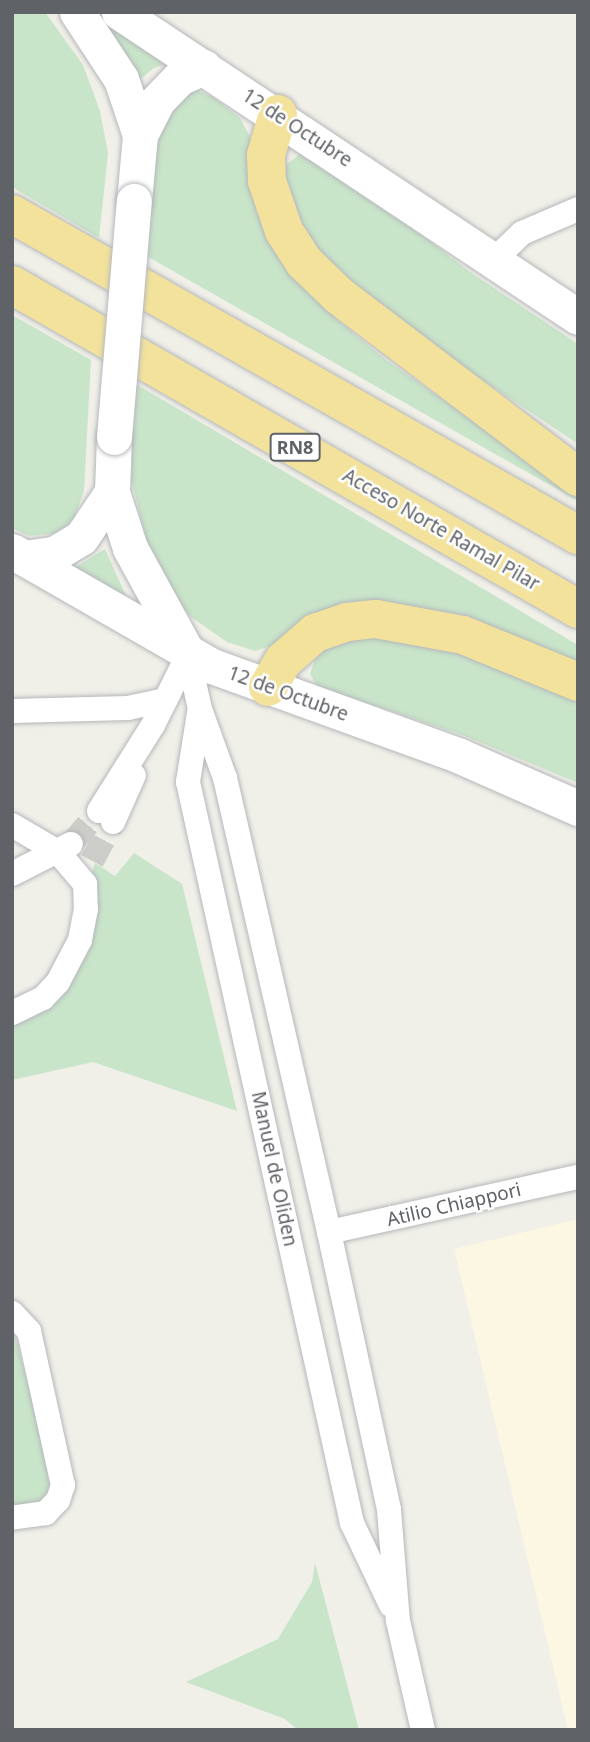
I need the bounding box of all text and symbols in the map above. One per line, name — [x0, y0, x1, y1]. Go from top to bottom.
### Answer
street label: 12 de Octubre — [238, 84, 356, 172]
road number: RN8 — [269, 432, 321, 462]
street label: Acceso Norte Ramal Pilar — [339, 464, 543, 596]
street label: 12 de Octubre — [225, 662, 351, 726]
street label: Manuel de Oliden — [246, 1089, 302, 1249]
street label: Atilio Chiappori — [385, 1178, 523, 1232]

